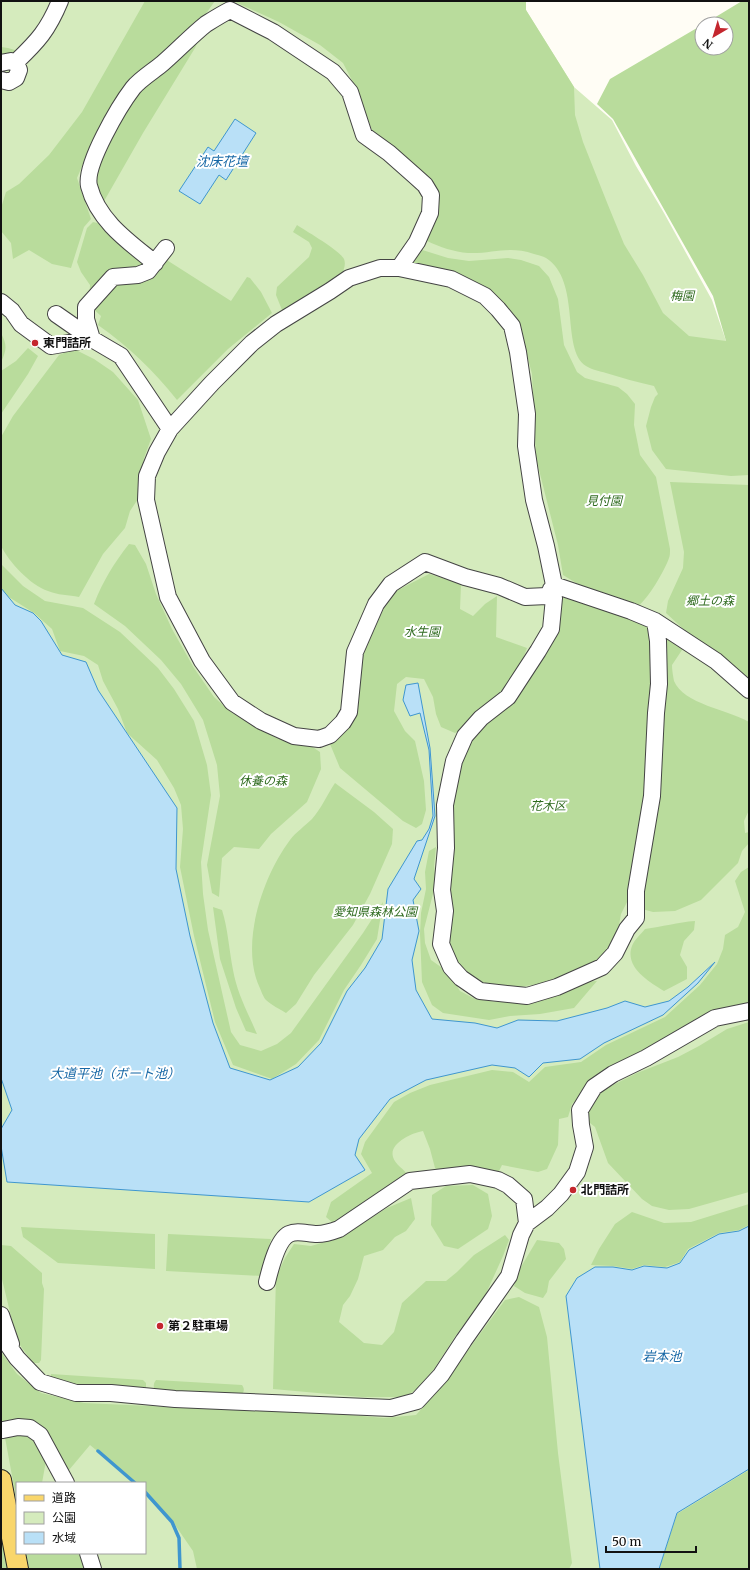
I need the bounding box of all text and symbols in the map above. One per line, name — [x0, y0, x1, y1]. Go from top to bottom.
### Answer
north arrow — [694, 16, 734, 56]
text: N — [700, 36, 716, 52]
water label: 沈床花壇 — [196, 153, 250, 170]
park label: 梅園 — [670, 288, 696, 303]
place label: 東門詰所 — [43, 335, 91, 350]
marker: 東門詰所 — [30, 338, 40, 348]
park label: 見付園 — [586, 493, 624, 508]
park label: 郷土の森 — [686, 593, 735, 608]
park label: 水生園 — [404, 624, 442, 639]
park label: 休養の森 — [239, 773, 288, 788]
park label: 花木区 — [530, 798, 568, 813]
park label: 愛知県森林公園 — [333, 904, 419, 919]
water label: 大道平池（ボート池） — [50, 1065, 180, 1082]
place label: 北門詰所 — [581, 1182, 629, 1197]
marker: 北門詰所 — [568, 1185, 578, 1195]
place label: 第２駐車場 — [168, 1318, 228, 1333]
marker: 第２駐車場 — [155, 1321, 165, 1331]
water label: 岩本池 — [642, 1348, 683, 1365]
legend — [16, 1482, 146, 1554]
text: 道路 — [52, 1490, 76, 1505]
text: 公園 — [52, 1510, 76, 1525]
scale bar — [606, 1528, 696, 1554]
text: 水域 — [52, 1530, 76, 1545]
text: 50 m — [612, 1534, 641, 1549]

